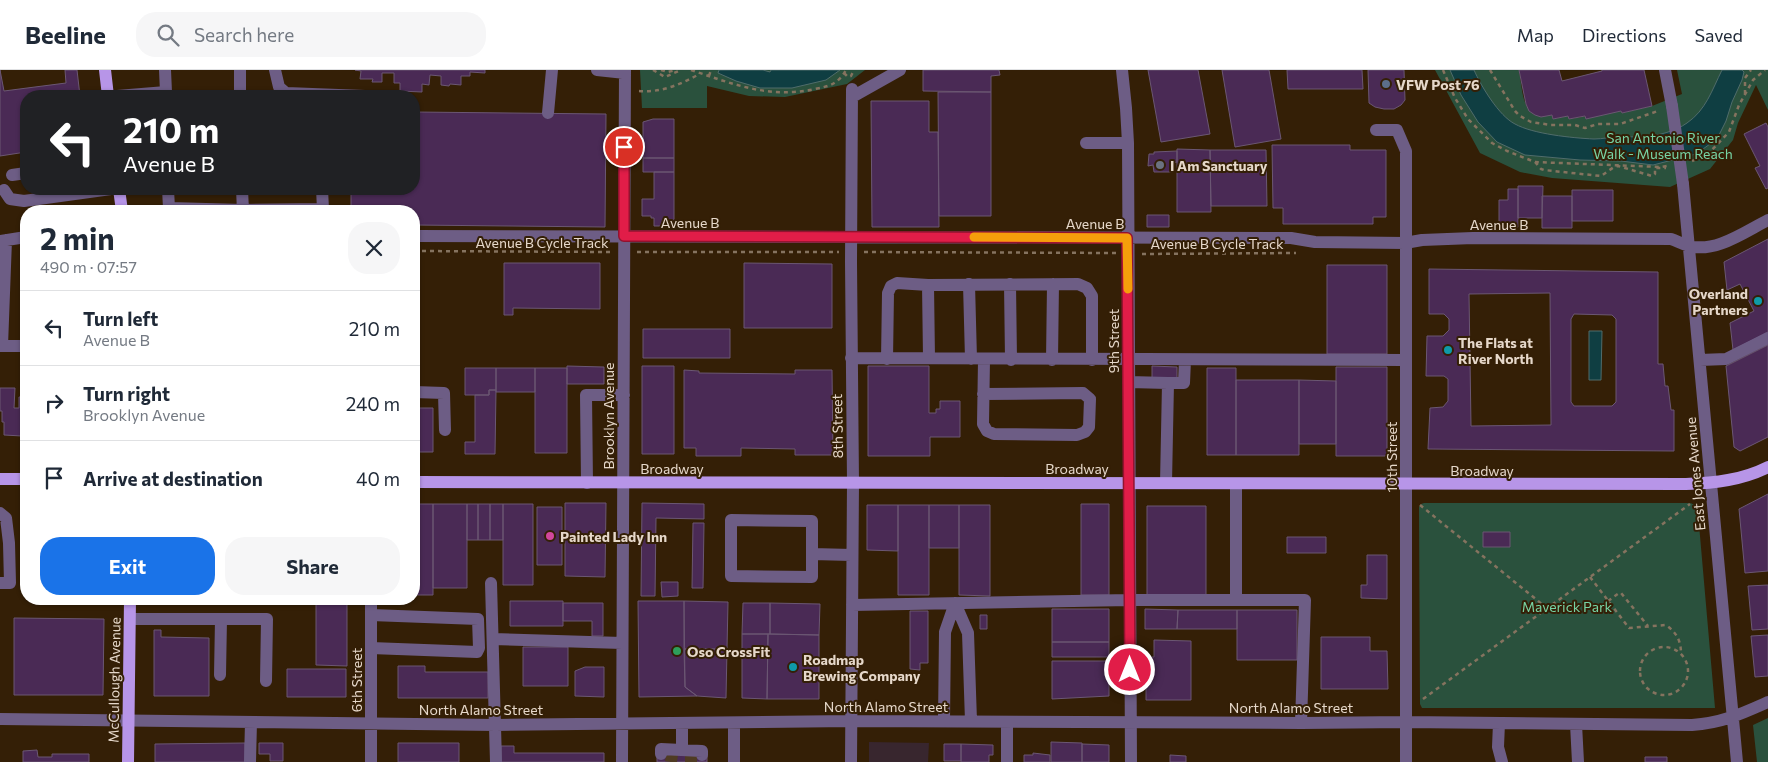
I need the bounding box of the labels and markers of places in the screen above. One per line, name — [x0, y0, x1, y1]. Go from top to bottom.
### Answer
place label: VFW Post 76 — [1396, 76, 1480, 93]
marker: VFW Post 76 — [1380, 78, 1392, 90]
pin — [603, 126, 645, 168]
place label: I Am Sanctuary — [1170, 157, 1268, 174]
marker: I Am Sanctuary — [1154, 159, 1166, 171]
place label: Overland Partners — [1689, 285, 1748, 318]
marker: Overland Partners — [1752, 295, 1764, 307]
place label: The Flats at River North — [1458, 334, 1533, 367]
marker: The Flats at River North — [1442, 344, 1454, 356]
place label: Painted Lady Inn — [560, 528, 667, 545]
marker: Painted Lady Inn — [544, 530, 556, 542]
place label: Oso CrossFit — [687, 643, 770, 660]
marker: Oso CrossFit — [671, 645, 683, 657]
place label: Roadmap Brewing Company — [803, 651, 921, 684]
marker: Roadmap Brewing Company — [787, 661, 799, 673]

